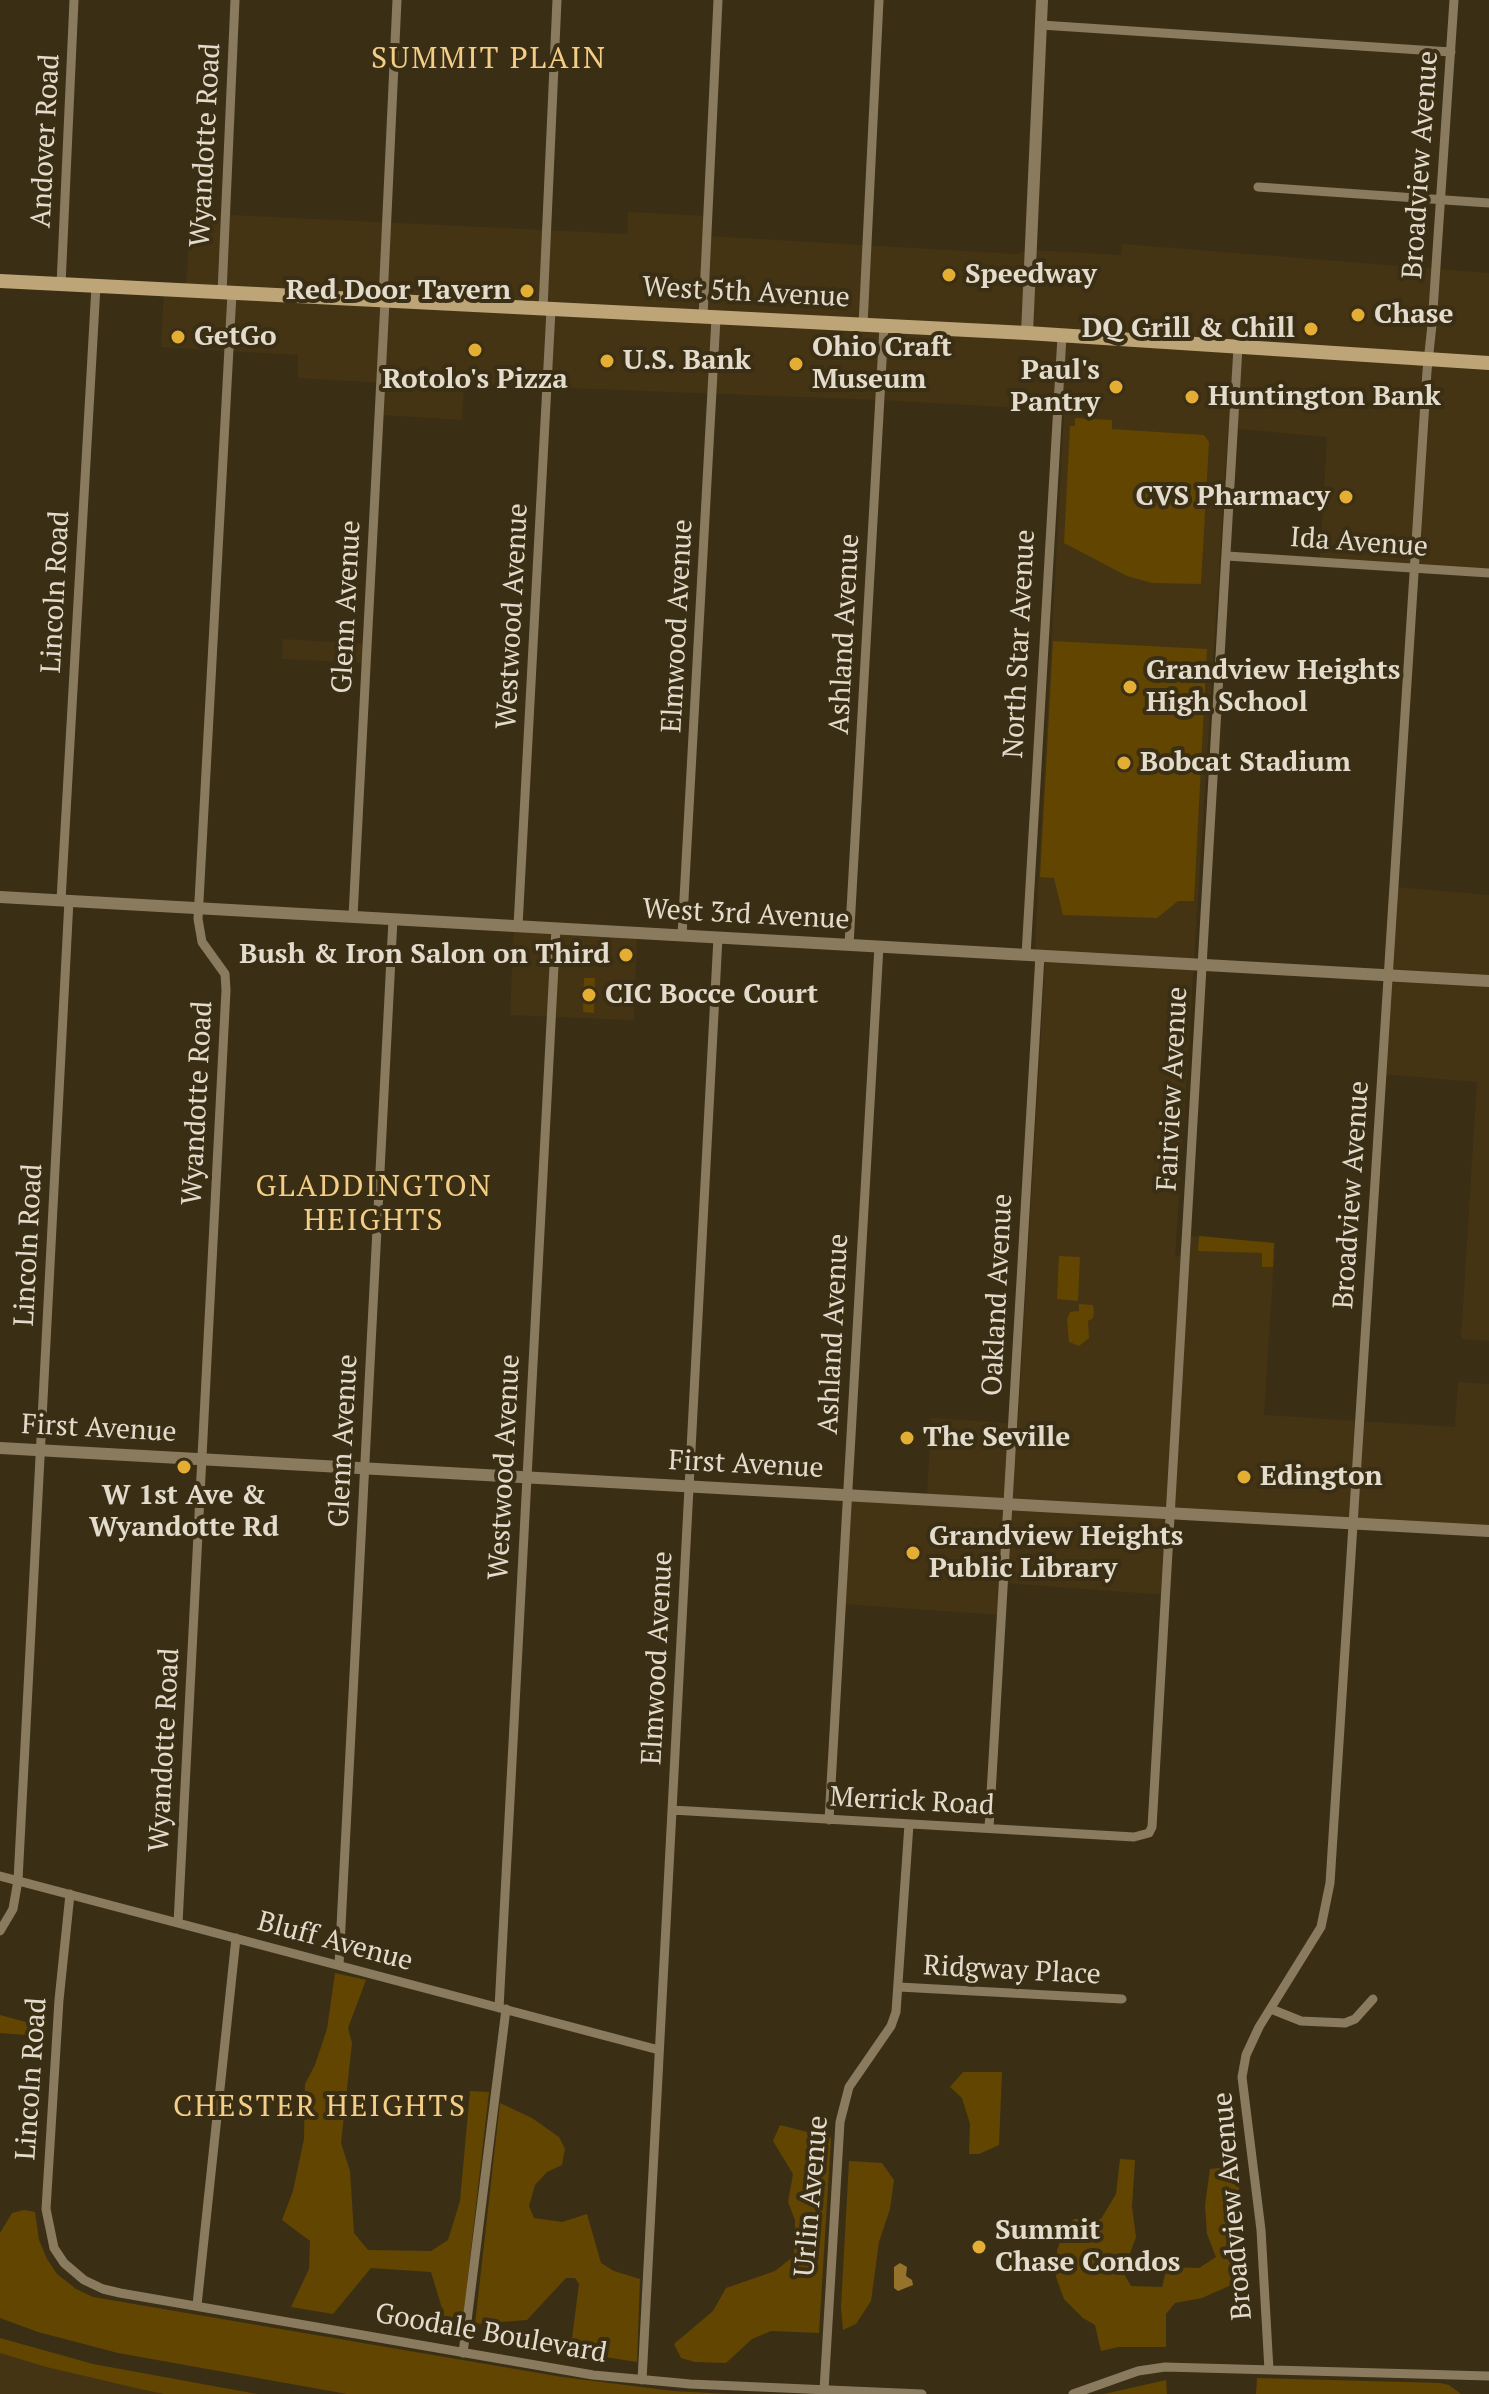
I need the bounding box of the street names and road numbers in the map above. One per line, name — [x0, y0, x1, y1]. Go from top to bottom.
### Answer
street label: Wyandotte Road — [184, 42, 228, 248]
street label: Broadview Avenue — [1396, 50, 1446, 280]
street label: Andover Road — [25, 53, 67, 229]
street label: West 5th Avenue — [641, 271, 851, 315]
street label: Westwood Avenue — [490, 502, 536, 730]
street label: Lincoln Road — [35, 510, 77, 674]
street label: Elmwood Avenue — [656, 518, 700, 734]
street label: Glenn Avenue — [326, 519, 368, 695]
street label: Ida Avenue — [1289, 521, 1429, 565]
street label: North Star Avenue — [997, 529, 1043, 759]
street label: Ashland Avenue — [823, 533, 867, 735]
street label: West 3rd Avenue — [642, 893, 850, 937]
street label: Fairview Avenue — [1151, 986, 1195, 1192]
street label: Wyandotte Road — [176, 1000, 220, 1206]
street label: Broadview Avenue — [1327, 1080, 1377, 1310]
street label: Lincoln Road — [8, 1163, 50, 1327]
street label: Oakland Avenue — [976, 1193, 1020, 1397]
street label: Ashland Avenue — [812, 1233, 856, 1435]
street label: Glenn Avenue — [323, 1353, 365, 1529]
street label: Westwood Avenue — [482, 1353, 528, 1581]
street label: First Avenue — [21, 1408, 177, 1450]
street label: First Avenue — [668, 1444, 824, 1486]
street label: Elmwood Avenue — [636, 1550, 680, 1766]
street label: Wyandotte Road — [143, 1647, 187, 1853]
street label: Merrick Road — [829, 1781, 995, 1823]
street label: Bluff Avenue — [254, 1905, 416, 1979]
street label: Ridgway Place — [922, 1950, 1102, 1992]
street label: Lincoln Road — [10, 1997, 54, 2161]
street label: Broadview Avenue — [1206, 2091, 1260, 2321]
street label: Urlin Avenue — [788, 2114, 836, 2278]
street label: Goodale Boulevard — [373, 2297, 609, 2371]

